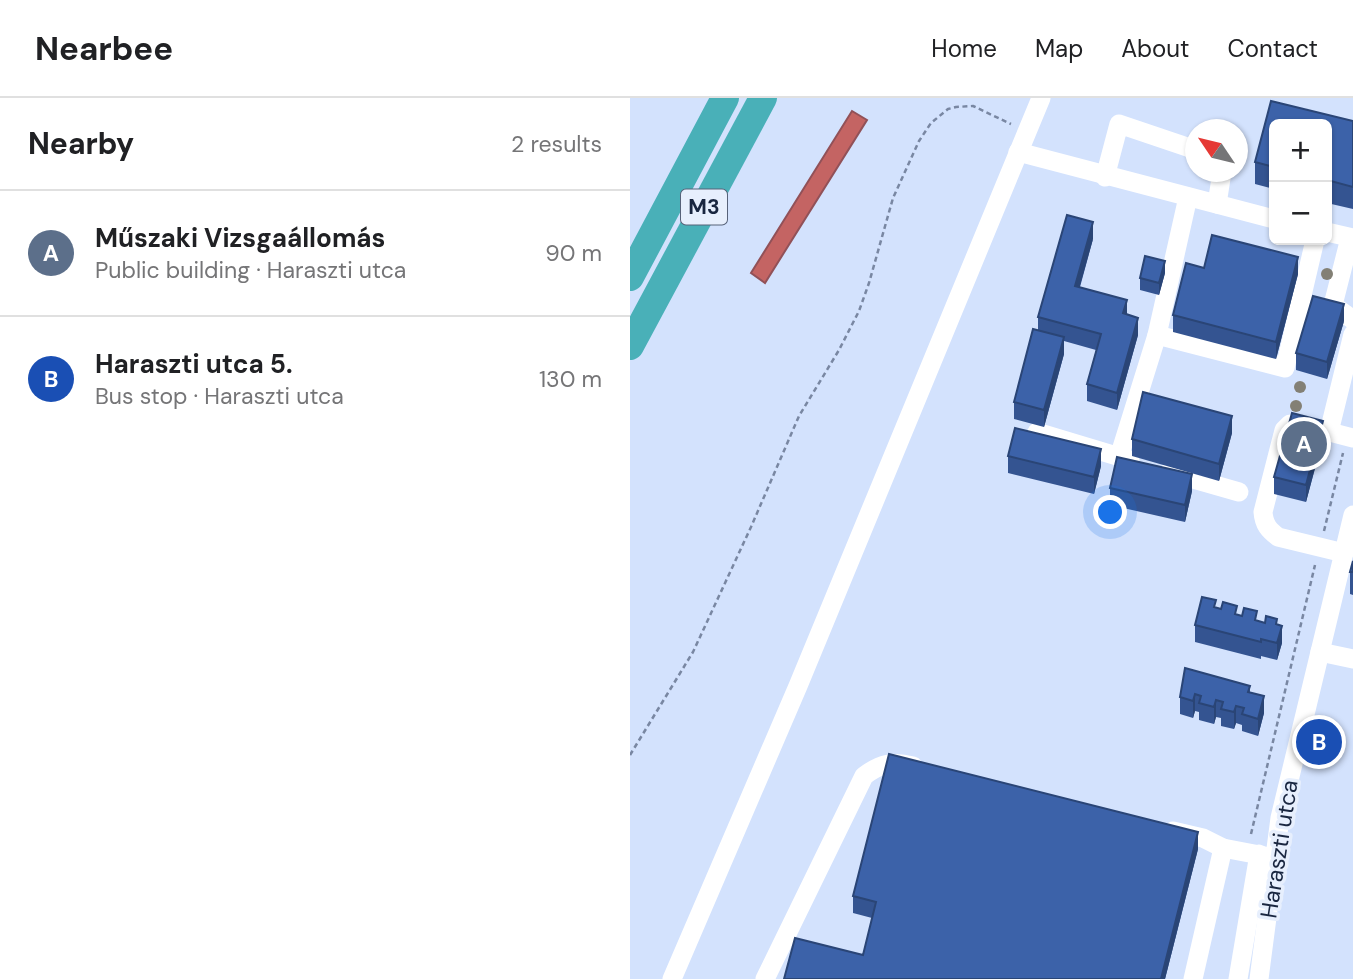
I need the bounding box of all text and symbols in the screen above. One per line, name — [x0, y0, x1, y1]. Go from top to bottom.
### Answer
text: Nearbee — [35, 27, 173, 70]
text: Home — [931, 33, 997, 64]
text: Map — [1035, 33, 1083, 64]
text: About — [1121, 33, 1190, 64]
text: Contact — [1228, 33, 1318, 64]
north arrow — [1185, 119, 1248, 182]
map controls — [1269, 119, 1332, 245]
button: + — [1269, 119, 1332, 182]
text: Nearby — [28, 124, 134, 163]
text: 2 results — [511, 129, 602, 159]
button: − — [1269, 182, 1332, 245]
road number: M3 — [681, 190, 727, 224]
text: Műszaki Vizsgaállomás — [95, 221, 385, 255]
text: A — [43, 238, 59, 268]
text: 90 m — [545, 238, 602, 268]
text: Public building · Haraszti utca — [95, 255, 406, 285]
text: Haraszti utca 5. — [95, 347, 293, 381]
text: B — [44, 364, 58, 394]
text: 130 m — [539, 364, 602, 394]
text: Bus stop · Haraszti utca — [95, 381, 344, 411]
pin: A — [1281, 418, 1327, 470]
your location — [1093, 495, 1127, 529]
pin: B — [1296, 716, 1342, 768]
street label: Haraszti utca — [1253, 778, 1305, 920]

